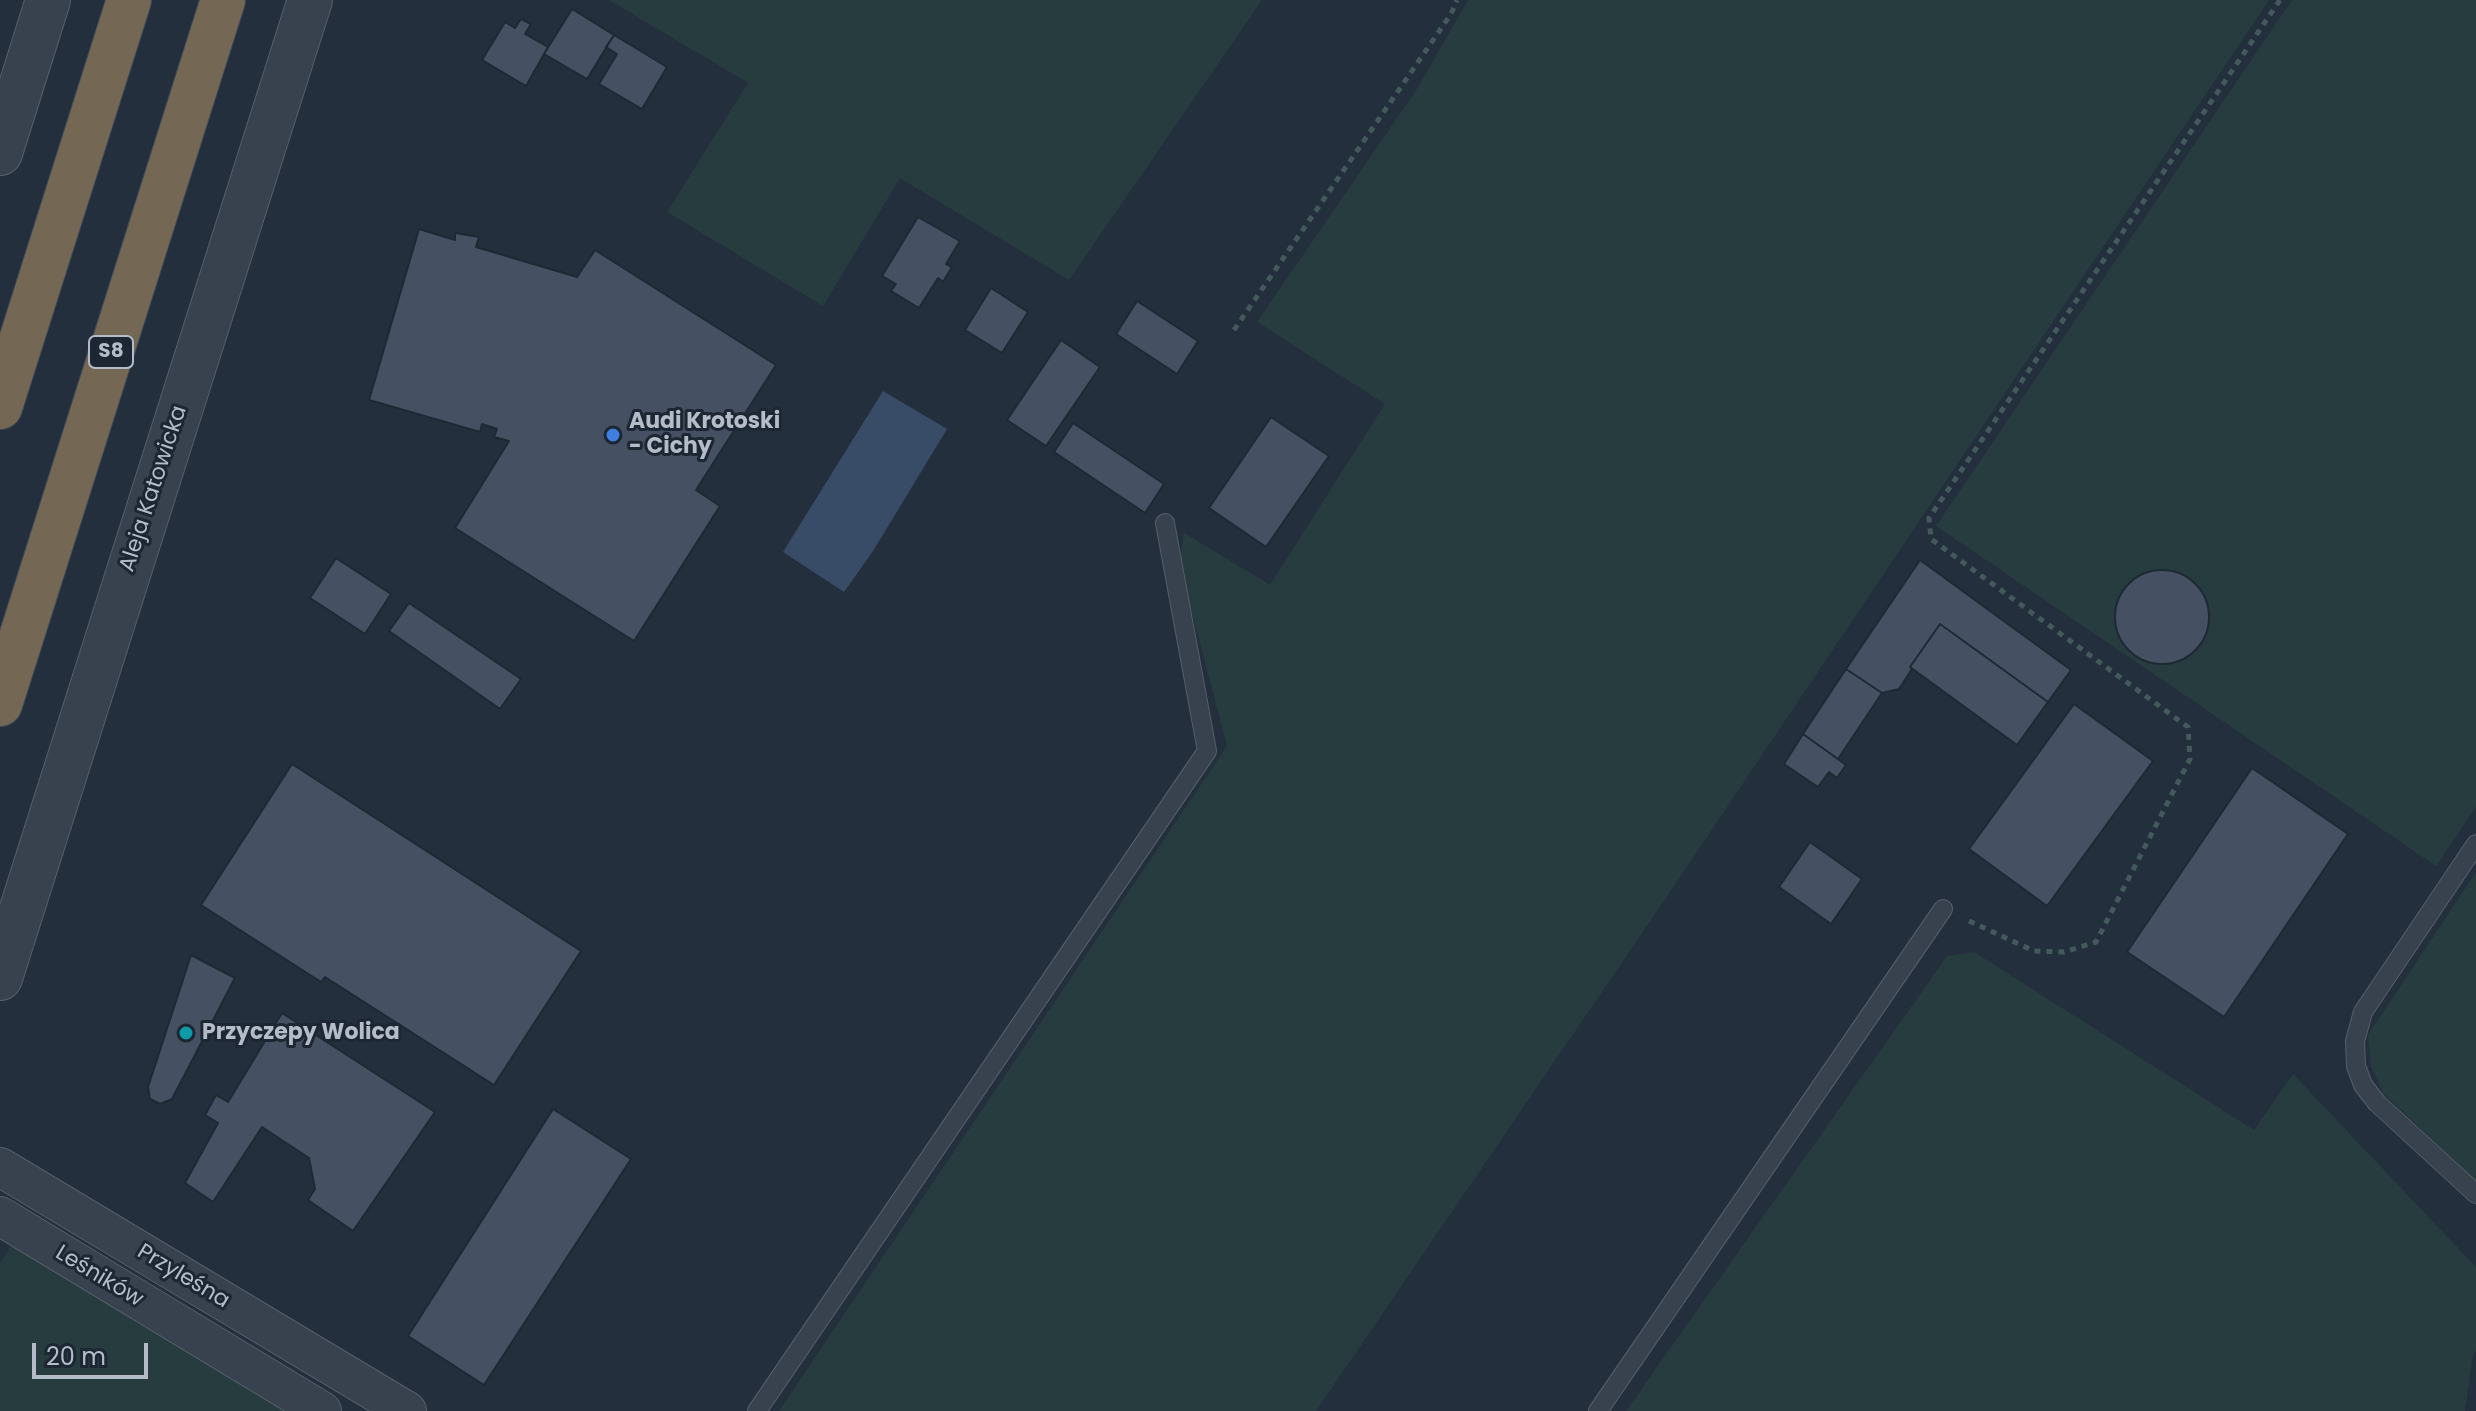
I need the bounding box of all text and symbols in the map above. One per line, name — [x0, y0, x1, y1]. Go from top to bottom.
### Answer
road number: S8 — [89, 336, 133, 368]
street label: Aleja Katowicka — [115, 403, 193, 575]
place label: Audi Krotoski - Cichy — [629, 409, 780, 460]
marker: Audi Krotoski - Cichy — [604, 426, 622, 444]
place label: Przyczepy Wolica — [202, 1020, 400, 1046]
marker: Przyczepy Wolica — [177, 1024, 195, 1042]
street label: Przyleśna — [132, 1239, 234, 1315]
street label: Leśników — [50, 1241, 148, 1313]
scale bar — [36, 1327, 152, 1377]
text: 20 m — [46, 1340, 106, 1373]

